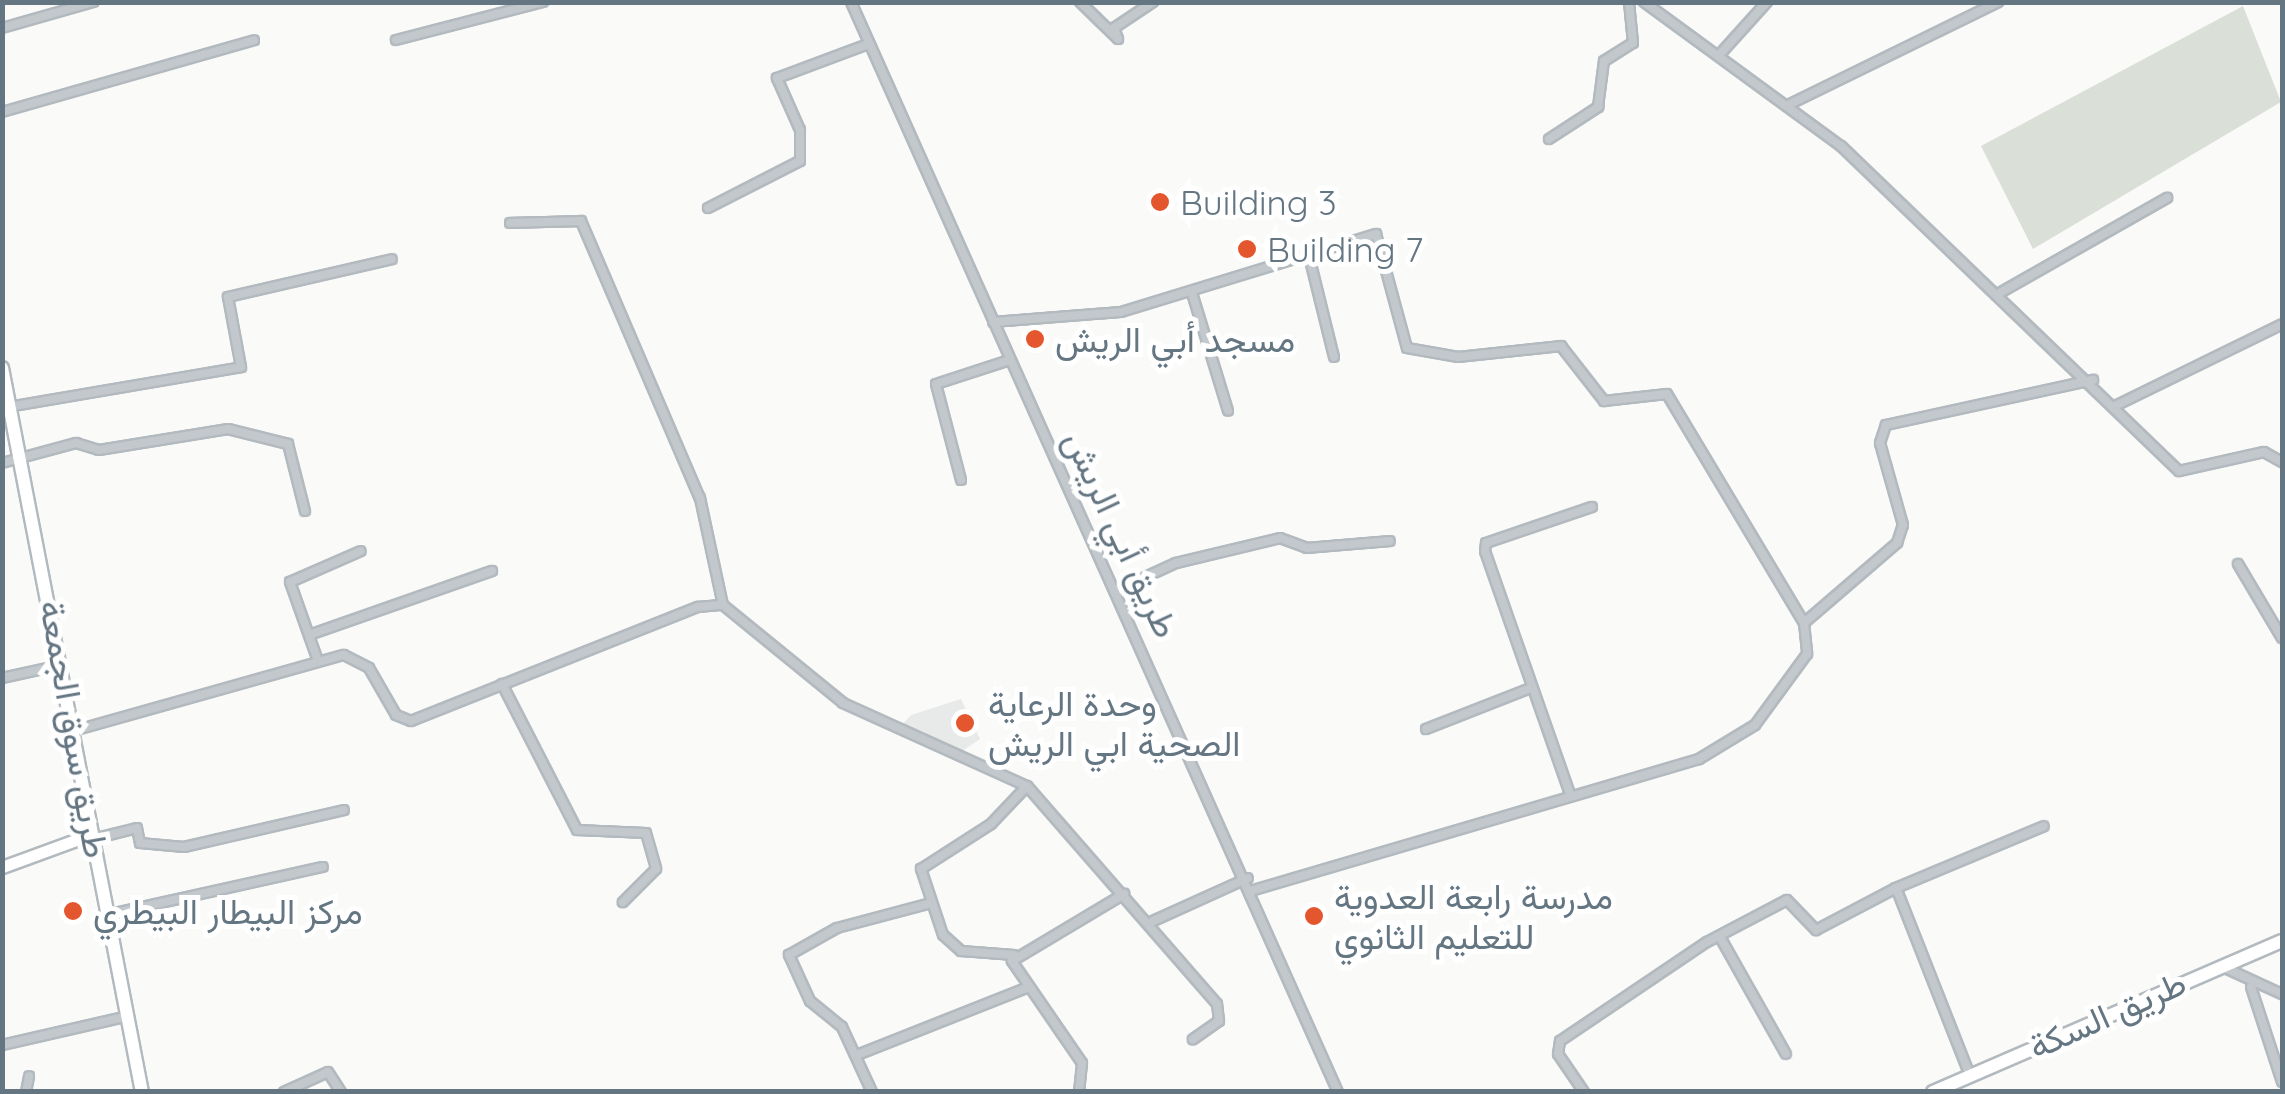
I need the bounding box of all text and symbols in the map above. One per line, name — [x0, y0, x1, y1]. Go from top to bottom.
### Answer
place label: Building 3 — [1180, 181, 1337, 223]
marker: Building 3 — [1149, 191, 1171, 213]
place label: Building 7 — [1267, 228, 1423, 270]
marker: Building 7 — [1236, 238, 1258, 260]
place label: مسجد أبي الريش — [1055, 318, 1295, 360]
marker: مسجد أبي الريش — [1024, 328, 1046, 350]
street label: طريق أبي الريش — [1056, 424, 1188, 644]
street label: طريق سوق الجمعة — [32, 597, 118, 861]
place label: وحدة الرعاية الصحية ابي الريش — [988, 682, 1240, 764]
marker: وحدة الرعاية الصحية ابي الريش — [952, 710, 978, 736]
place label: مدرسة رابعة العدوية للتعليم الثانوي — [1334, 875, 1613, 957]
place label: مركز البيطار البيطري — [93, 890, 363, 932]
marker: مركز البيطار البيطري — [62, 900, 84, 922]
marker: مدرسة رابعة العدوية للتعليم الثانوي — [1303, 905, 1325, 927]
street label: طريق السكة — [2022, 961, 2192, 1067]

